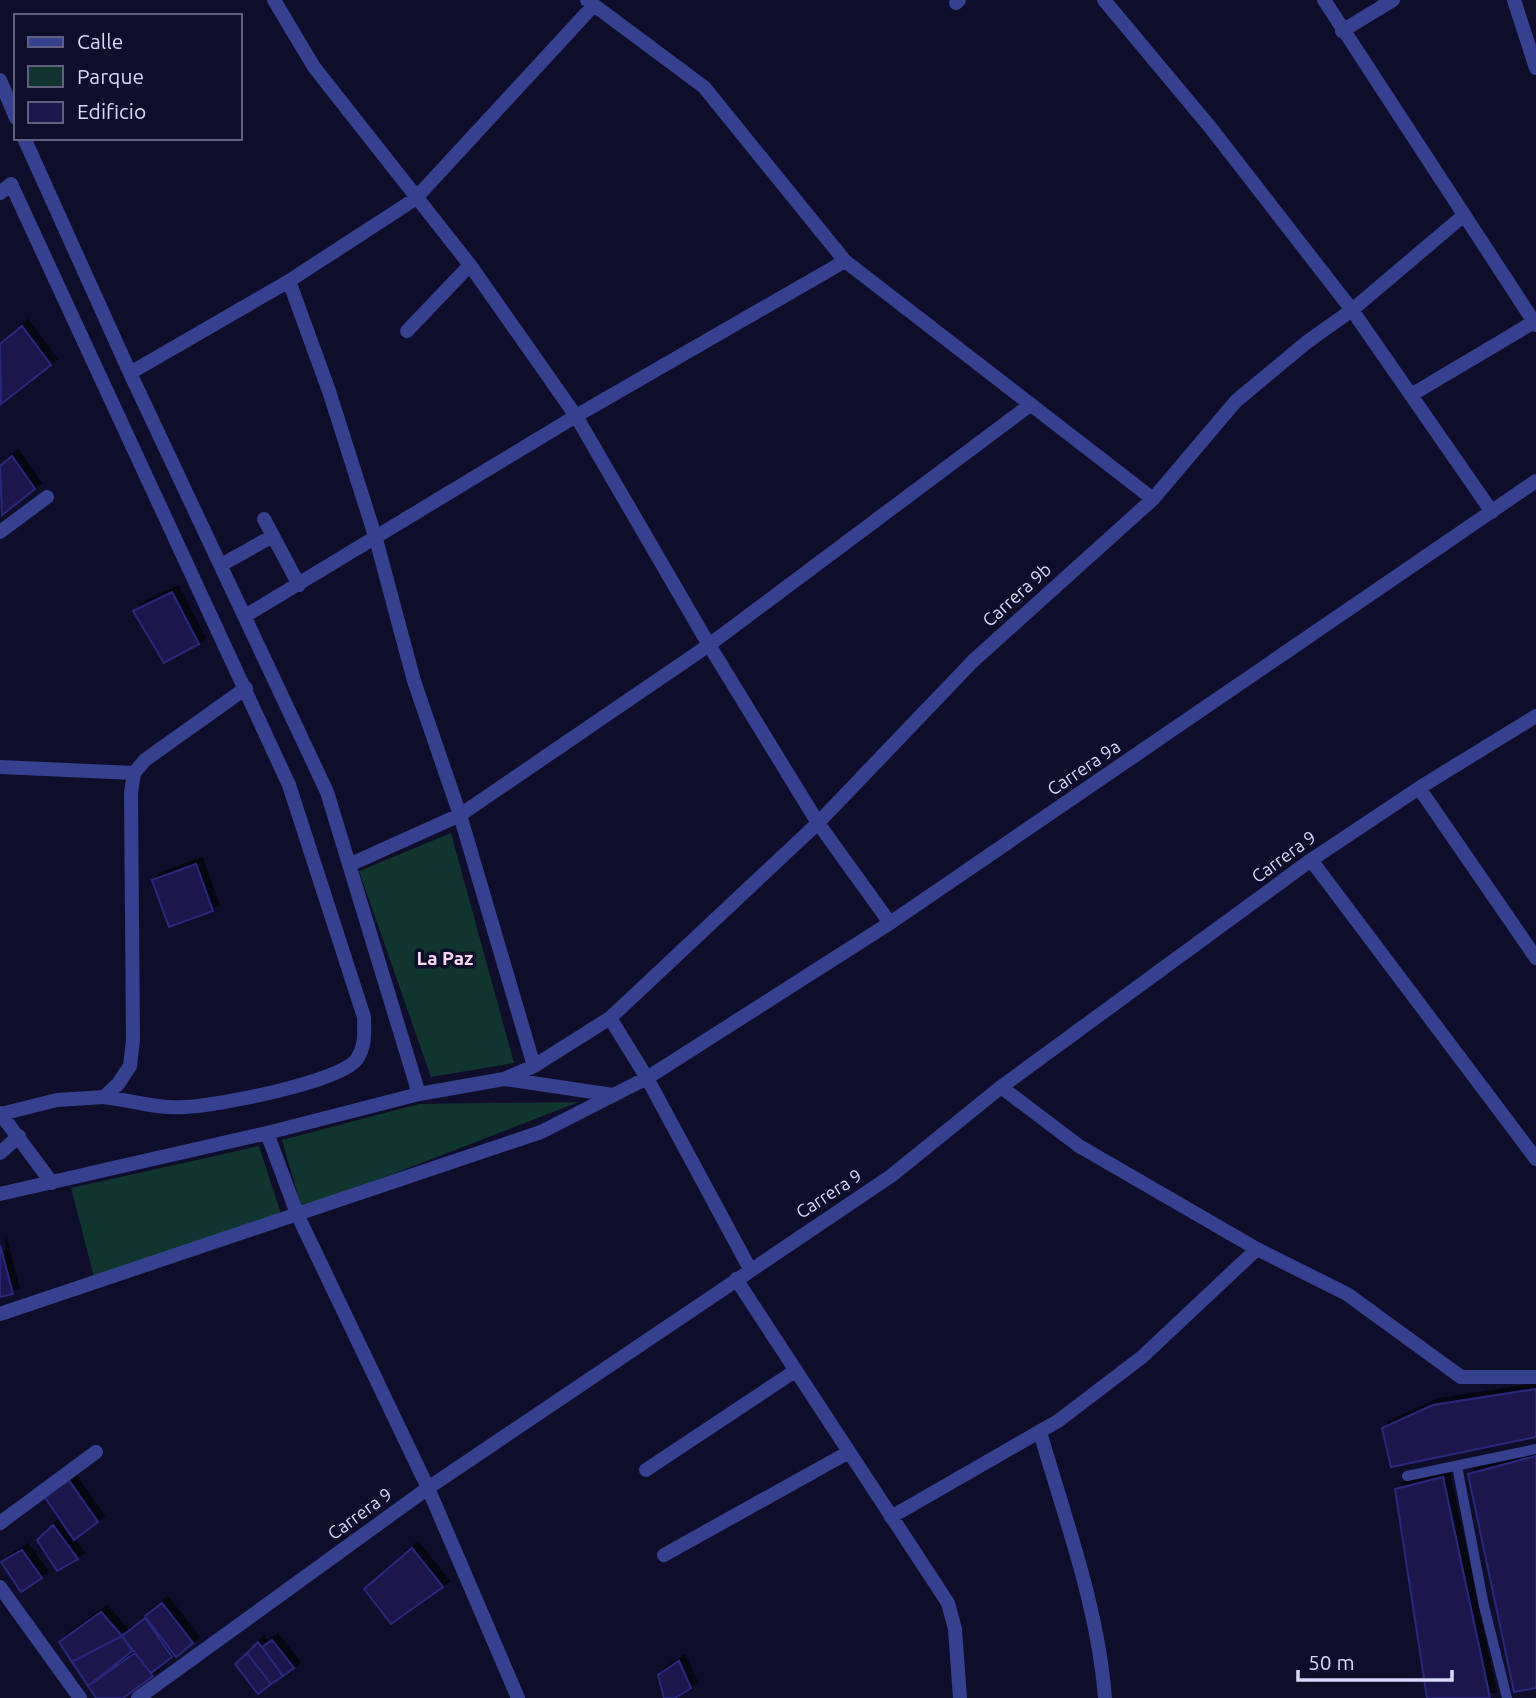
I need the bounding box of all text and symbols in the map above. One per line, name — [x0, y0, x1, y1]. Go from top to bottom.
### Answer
legend — [14, 14, 242, 140]
text: Calle — [77, 29, 123, 53]
text: Parque — [77, 64, 144, 88]
text: Edificio — [77, 99, 146, 123]
street label: Carrera 9b — [978, 558, 1055, 630]
street label: Carrera 9a — [1043, 736, 1124, 799]
street label: Carrera 9 — [1248, 826, 1319, 886]
district label: La Paz — [417, 947, 473, 969]
street label: Carrera 9 — [792, 1165, 865, 1222]
street label: Carrera 9 — [324, 1483, 395, 1543]
scale bar — [1298, 1638, 1452, 1682]
text: 50 m — [1308, 1650, 1355, 1674]

